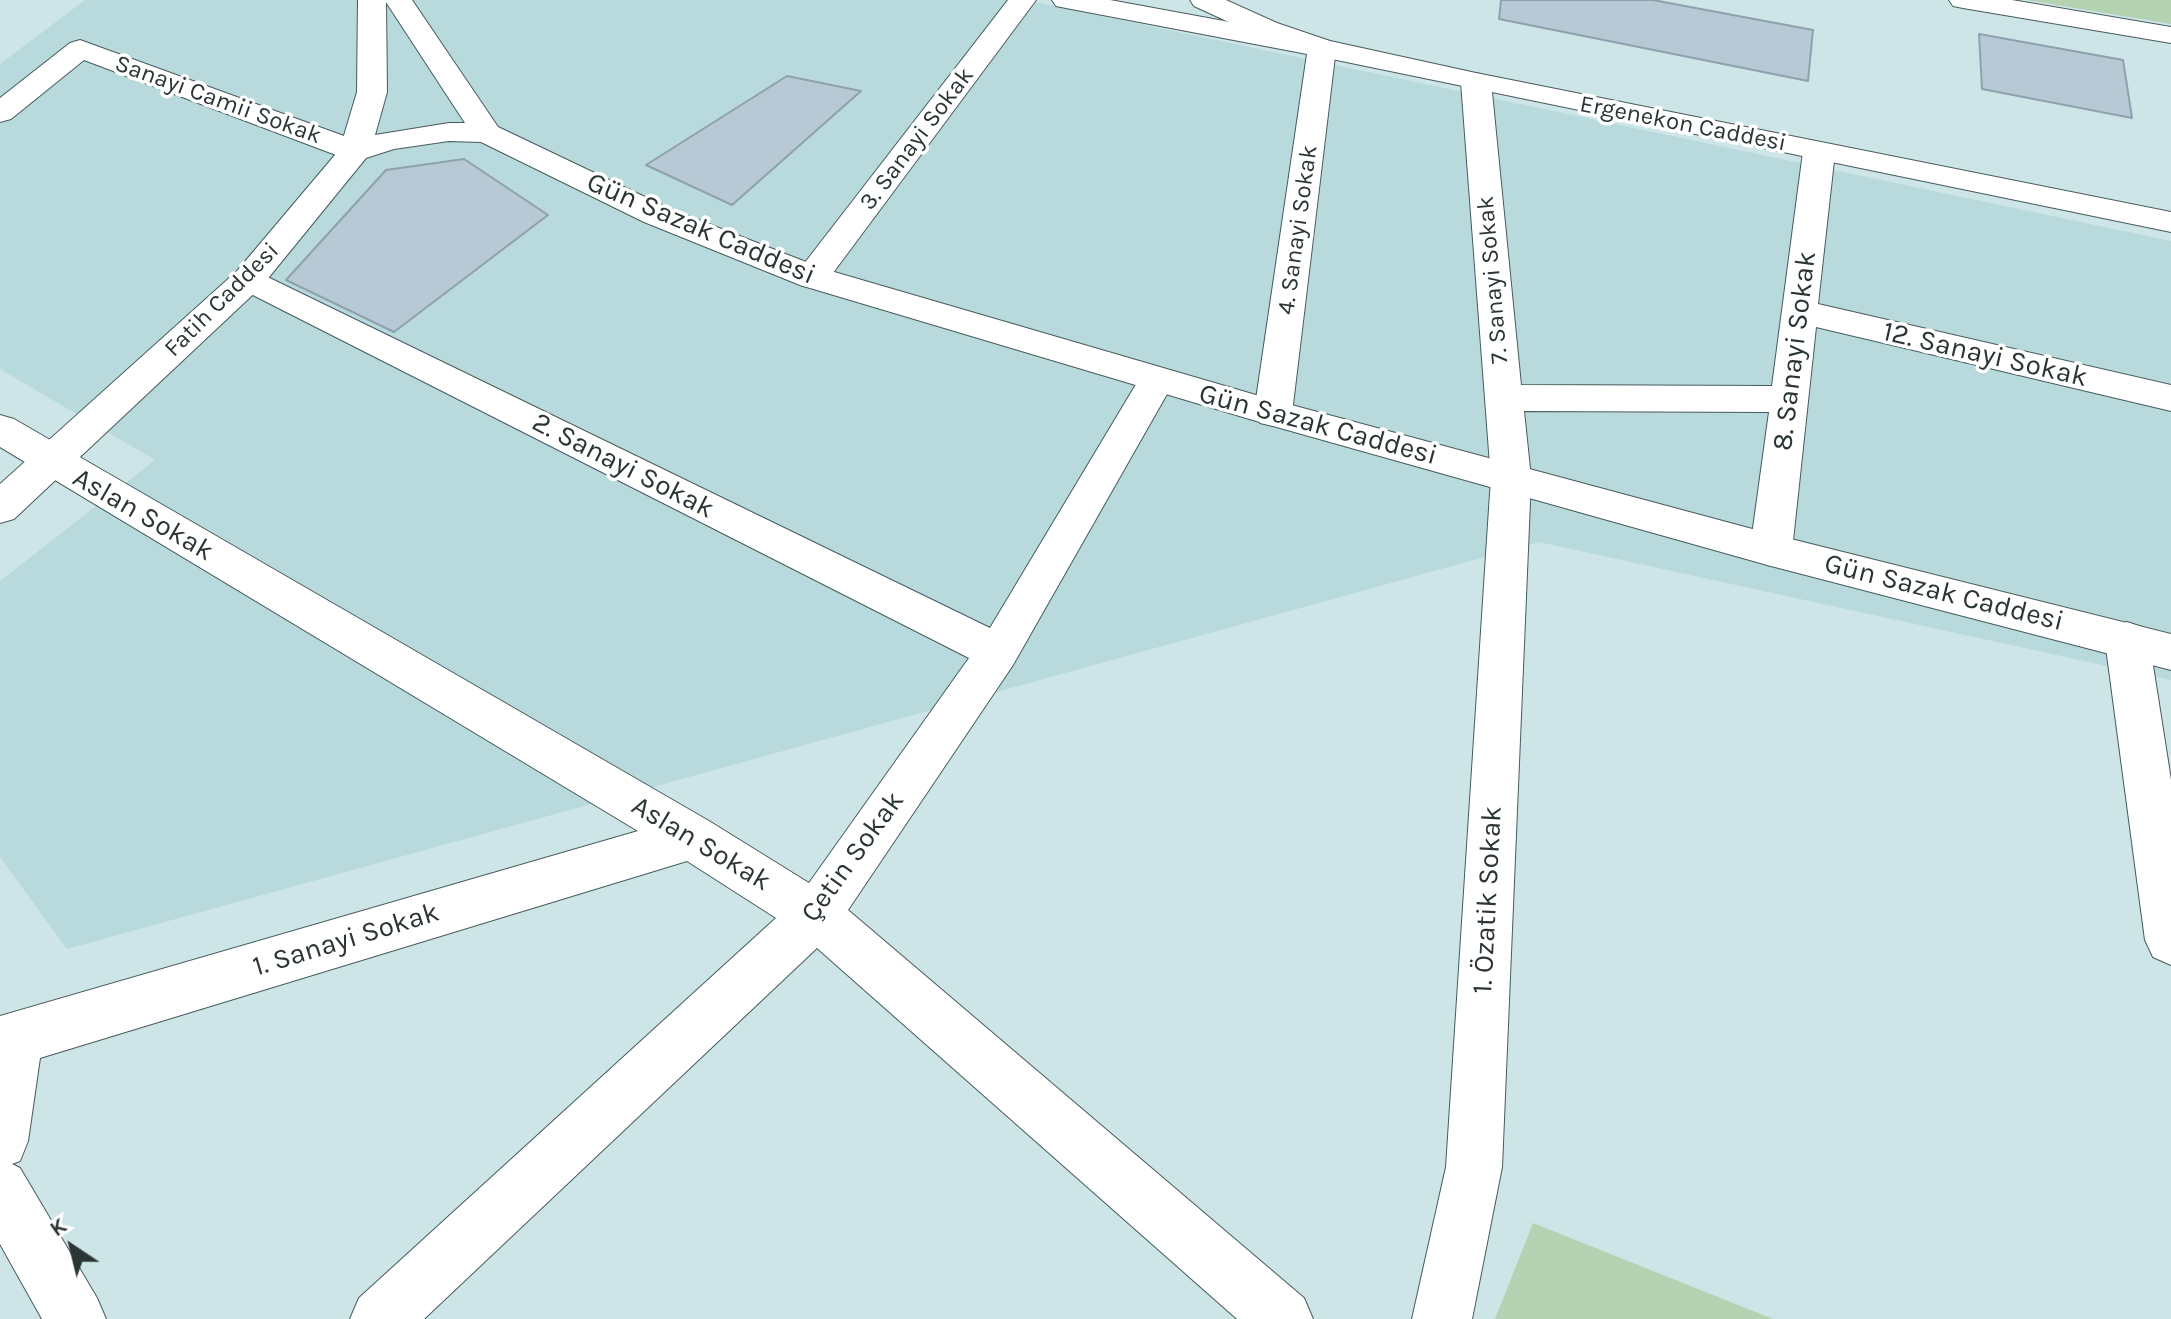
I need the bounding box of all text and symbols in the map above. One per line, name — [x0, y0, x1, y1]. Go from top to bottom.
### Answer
street label: Sanayi Camii Sokak — [111, 49, 325, 151]
street label: 3. Sanayi Sokak — [854, 62, 980, 216]
street label: Ergenekon Caddesi — [1577, 90, 1789, 158]
street label: 4. Sanayi Sokak — [1272, 143, 1324, 317]
street label: Gün Sazak Caddesi — [582, 166, 820, 292]
street label: 7. Sanayi Sokak — [1471, 195, 1515, 365]
street label: Fatih Caddesi — [159, 237, 285, 363]
street label: 8. Sanayi Sokak — [1766, 249, 1824, 453]
street label: 12. Sanayi Sokak — [1879, 315, 2091, 395]
street label: Gün Sazak Caddesi — [1195, 377, 1441, 473]
street label: 2. Sanayi Sokak — [526, 406, 720, 526]
street label: Aslan Sokak — [67, 461, 219, 569]
street label: Gün Sazak Caddesi — [1821, 547, 2067, 639]
street label: Çetin Sokak — [794, 785, 912, 929]
street label: Aslan Sokak — [625, 789, 777, 899]
street label: 1. Özatik Sokak — [1466, 805, 1510, 995]
street label: 1. Sanayi Sokak — [249, 896, 443, 984]
north arrow — [32, 1207, 112, 1287]
text: K — [45, 1213, 72, 1242]

